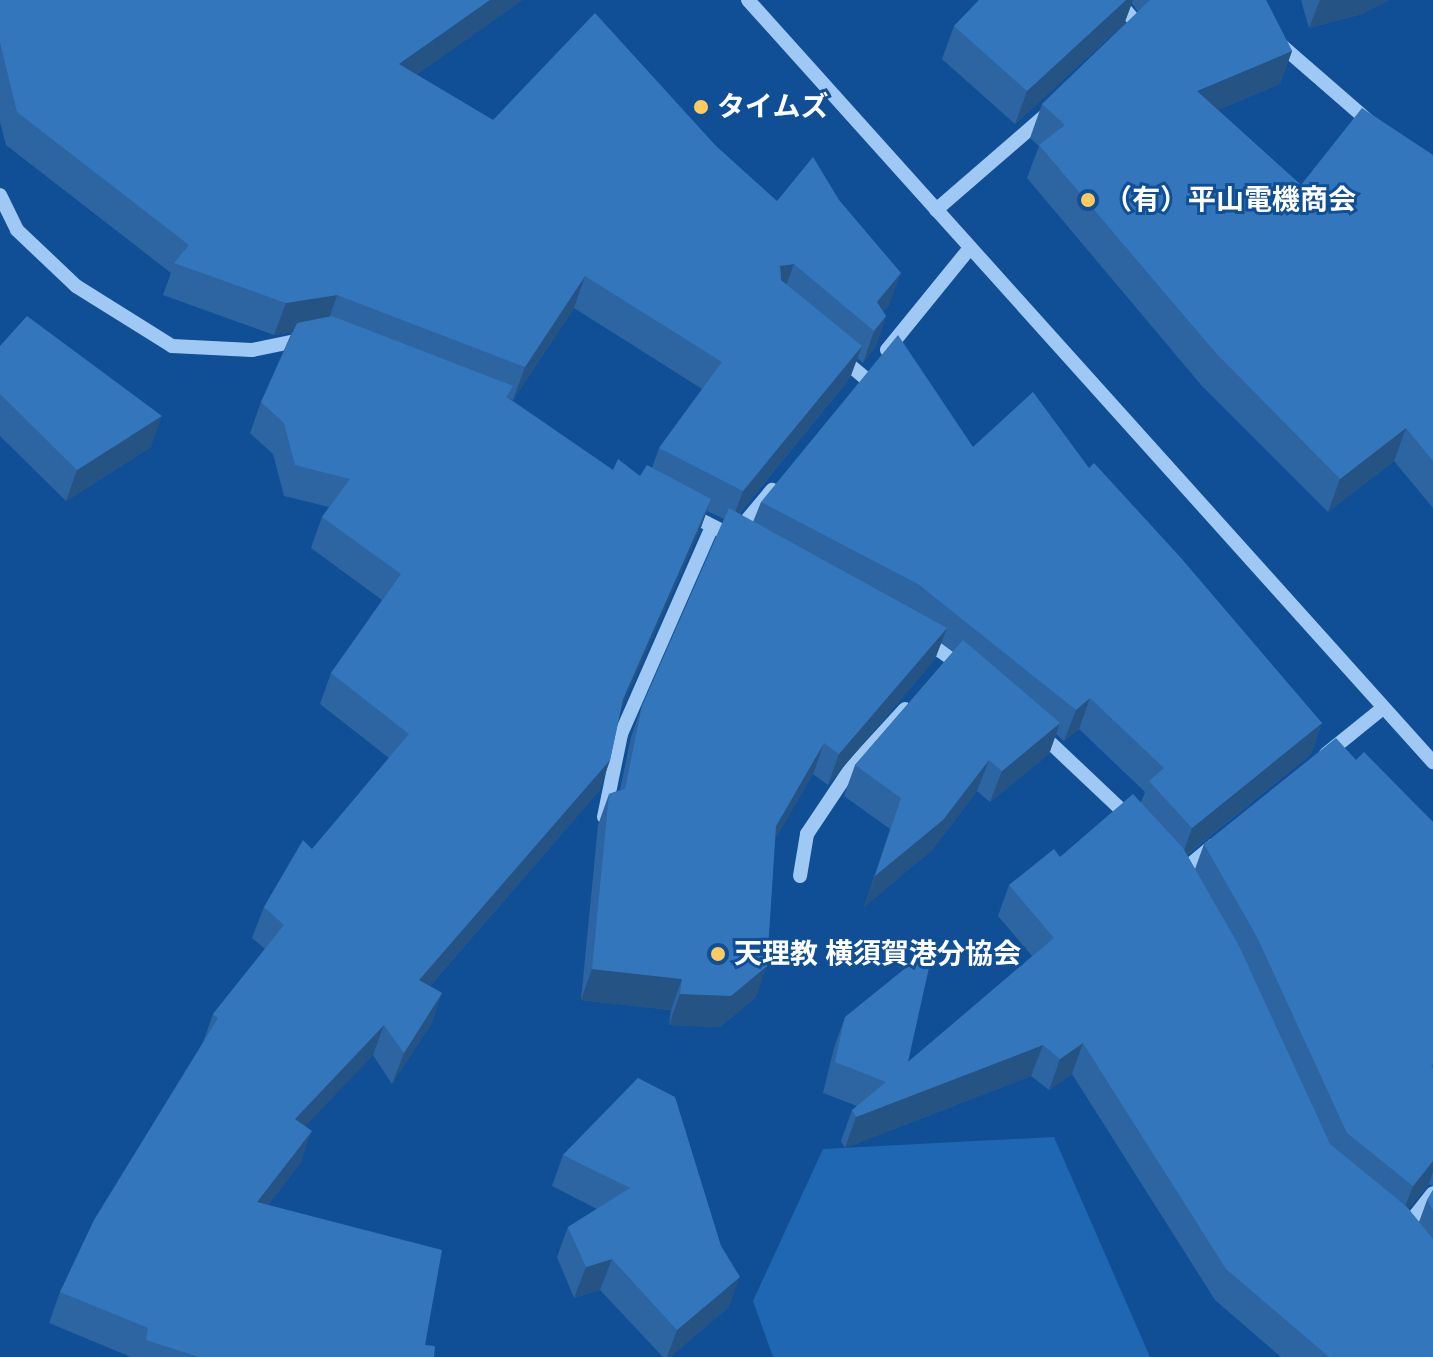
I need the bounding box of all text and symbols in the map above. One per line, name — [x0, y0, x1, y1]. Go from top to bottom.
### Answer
place label: タイムズ — [717, 90, 829, 124]
marker: タイムズ — [692, 98, 710, 116]
place label: （有）平山電機商会 — [1104, 183, 1356, 217]
marker: （有）平山電機商会 — [1079, 191, 1097, 209]
place label: 天理教 横須賀港分協会 — [734, 937, 1021, 971]
marker: 天理教 横須賀港分協会 — [709, 945, 727, 963]

